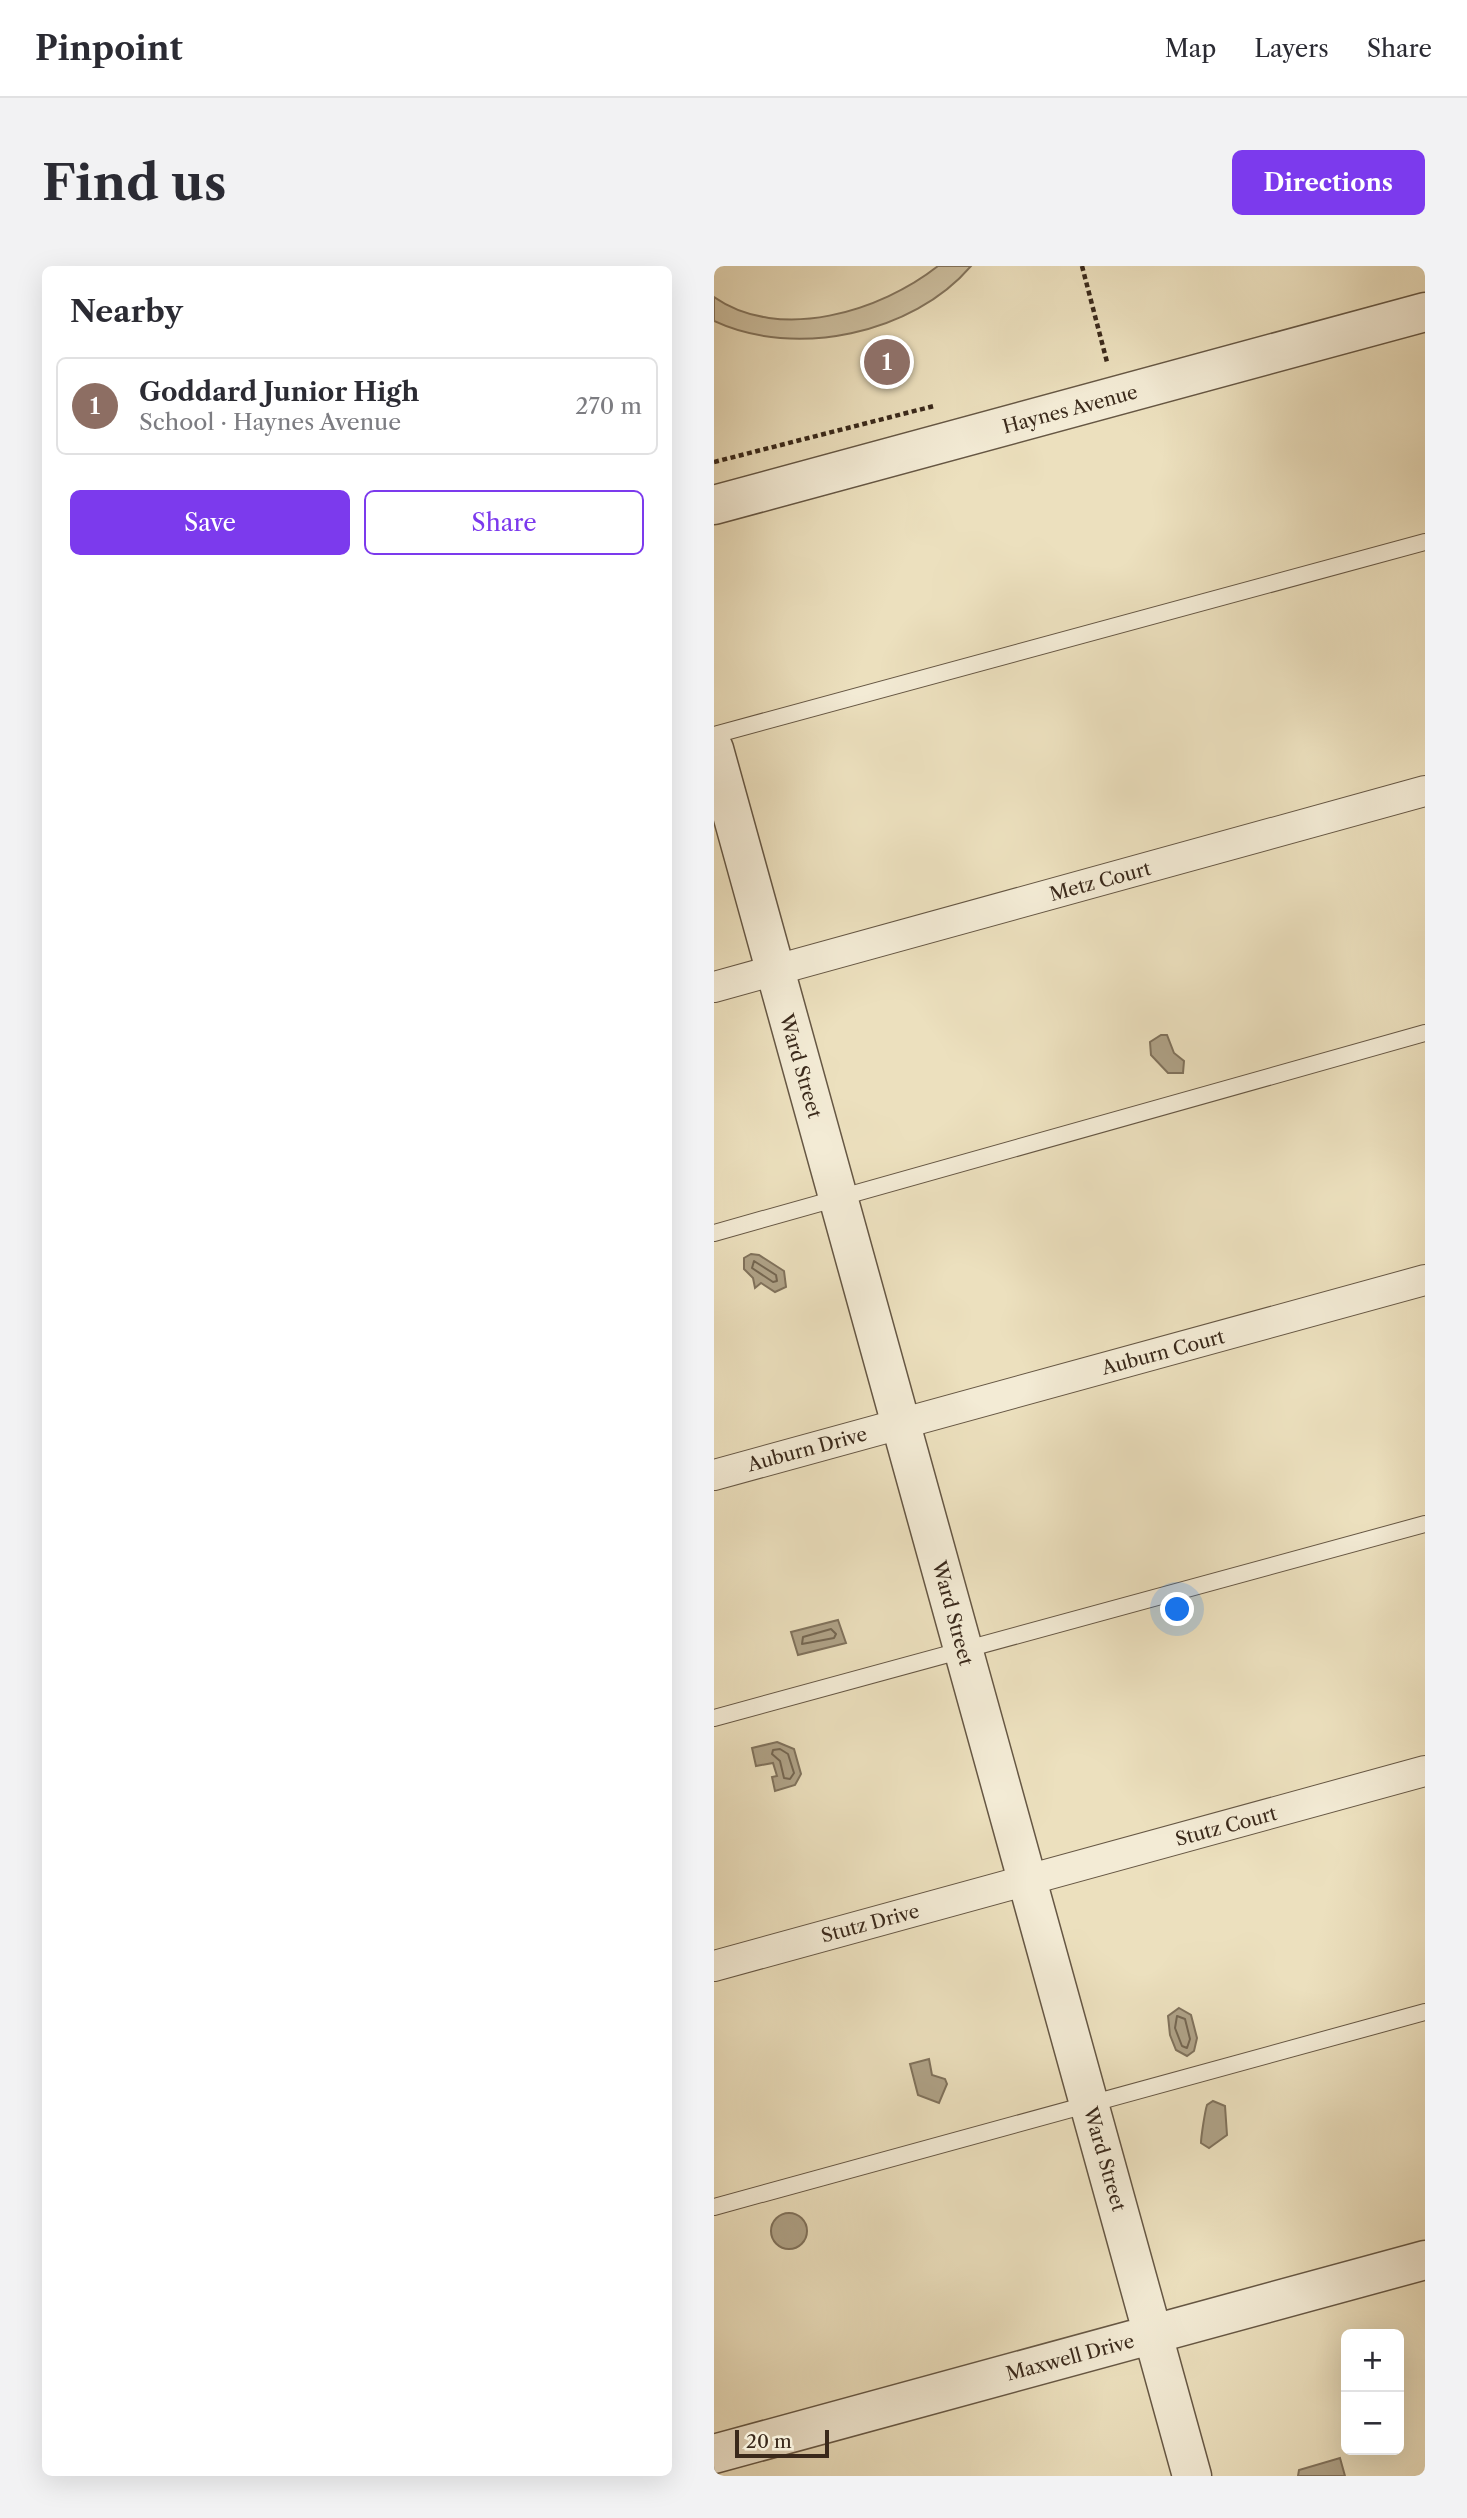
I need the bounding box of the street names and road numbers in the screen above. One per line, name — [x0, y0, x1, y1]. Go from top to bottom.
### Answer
street label: Haynes Avenue — [1000, 380, 1140, 439]
street label: Metz Court — [1047, 857, 1153, 906]
street label: Ward Street — [774, 1010, 826, 1121]
street label: Auburn Court — [1098, 1325, 1227, 1380]
street label: Auburn Drive — [744, 1422, 870, 1477]
street label: Ward Street — [927, 1557, 978, 1668]
street label: Stutz Court — [1173, 1802, 1280, 1851]
street label: Stutz Drive — [818, 1899, 922, 1948]
street label: Ward Street — [1078, 2103, 1130, 2214]
street label: Maxwell Drive — [1004, 2329, 1137, 2386]

